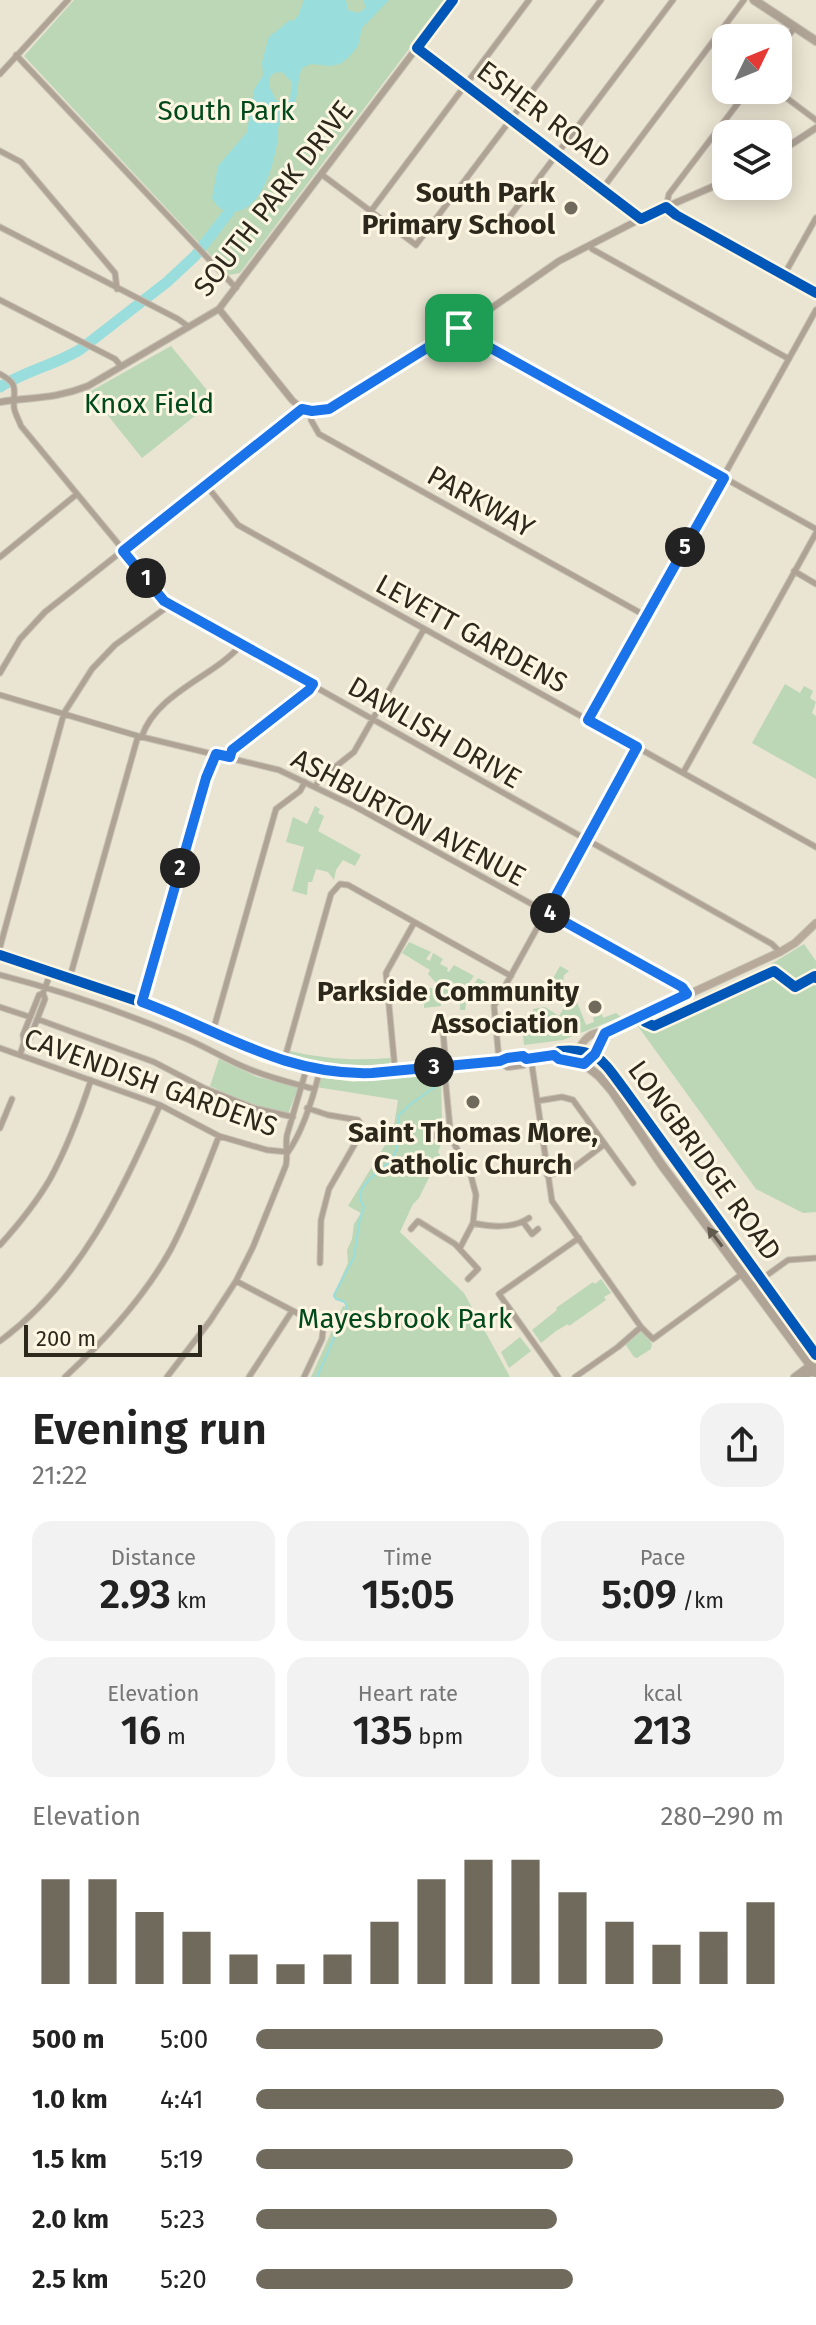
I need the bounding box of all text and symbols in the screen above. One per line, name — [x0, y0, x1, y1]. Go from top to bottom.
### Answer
north arrow — [712, 24, 792, 104]
map controls — [712, 24, 792, 200]
street label: ESHER ROAD — [471, 54, 617, 175]
park label: South Park — [158, 94, 295, 127]
street label: SOUTH PARK DRIVE — [187, 94, 360, 303]
button: layers — [712, 120, 792, 200]
place label: South Park Primary School — [362, 176, 556, 241]
marker: South Park Primary School — [562, 199, 580, 217]
pin — [425, 294, 493, 362]
icon: arrive — [437, 306, 481, 350]
park label: Knox Field — [84, 387, 214, 420]
street label: PARKWAY — [421, 459, 541, 545]
pin: 5 — [665, 527, 705, 567]
text: 5 — [679, 533, 691, 560]
pin: 1 — [126, 558, 166, 598]
text: 1 — [141, 564, 151, 591]
street label: LEVETT GARDENS — [370, 567, 573, 700]
street label: DAWLISH DRIVE — [342, 669, 527, 795]
street label: ASHBURTON AVENUE — [286, 742, 532, 893]
pin: 2 — [160, 848, 200, 888]
text: 2 — [174, 854, 186, 881]
pin: 4 — [530, 893, 570, 933]
text: 4 — [544, 899, 556, 926]
place label: Parkside Community Association — [317, 975, 579, 1040]
marker: Parkside Community Association — [586, 998, 604, 1016]
street label: CAVENDISH GARDENS — [20, 1021, 282, 1144]
pin: 3 — [414, 1047, 454, 1087]
text: 3 — [428, 1053, 440, 1080]
street label: LONGBRIDGE ROAD — [621, 1054, 788, 1267]
marker: Saint Thomas More, Catholic Church — [464, 1093, 482, 1111]
place label: Saint Thomas More, Catholic Church — [348, 1116, 598, 1181]
one-way arrow — [708, 1226, 724, 1247]
park label: Mayesbrook Park — [298, 1302, 513, 1335]
scale bar — [24, 1321, 202, 1357]
text: 200 m — [36, 1325, 96, 1352]
text: Evening run — [32, 1403, 267, 1456]
button: share — [700, 1403, 784, 1487]
text: 21:22 — [32, 1460, 87, 1491]
text: Distance — [111, 1544, 196, 1571]
text: Time — [384, 1544, 432, 1571]
text: Pace — [640, 1544, 685, 1571]
text: 2.93 — [100, 1571, 171, 1619]
text: 15:05 — [361, 1571, 455, 1619]
text: 5:09 — [601, 1571, 677, 1619]
text: km — [171, 1587, 207, 1614]
text: /km — [677, 1587, 724, 1614]
text: Elevation — [107, 1680, 199, 1707]
text: Heart rate — [358, 1680, 458, 1707]
text: kcal — [643, 1680, 682, 1707]
text: 16 — [121, 1707, 161, 1755]
text: 135 — [353, 1707, 413, 1755]
text: 213 — [633, 1707, 692, 1755]
text: m — [161, 1723, 186, 1750]
text: bpm — [413, 1723, 463, 1750]
text: Elevation — [32, 1801, 141, 1832]
text: 280–290 m — [660, 1801, 784, 1832]
text: 500 m — [32, 2024, 105, 2055]
text: 5:00 — [160, 2024, 208, 2055]
text: 1.0 km — [32, 2084, 108, 2115]
text: 4:41 — [160, 2084, 204, 2115]
text: 1.5 km — [32, 2144, 107, 2175]
text: 5:19 — [160, 2144, 203, 2175]
text: 2.0 km — [32, 2204, 109, 2235]
text: 5:23 — [160, 2204, 205, 2235]
text: 2.5 km — [32, 2264, 108, 2295]
text: 5:20 — [160, 2264, 207, 2295]

